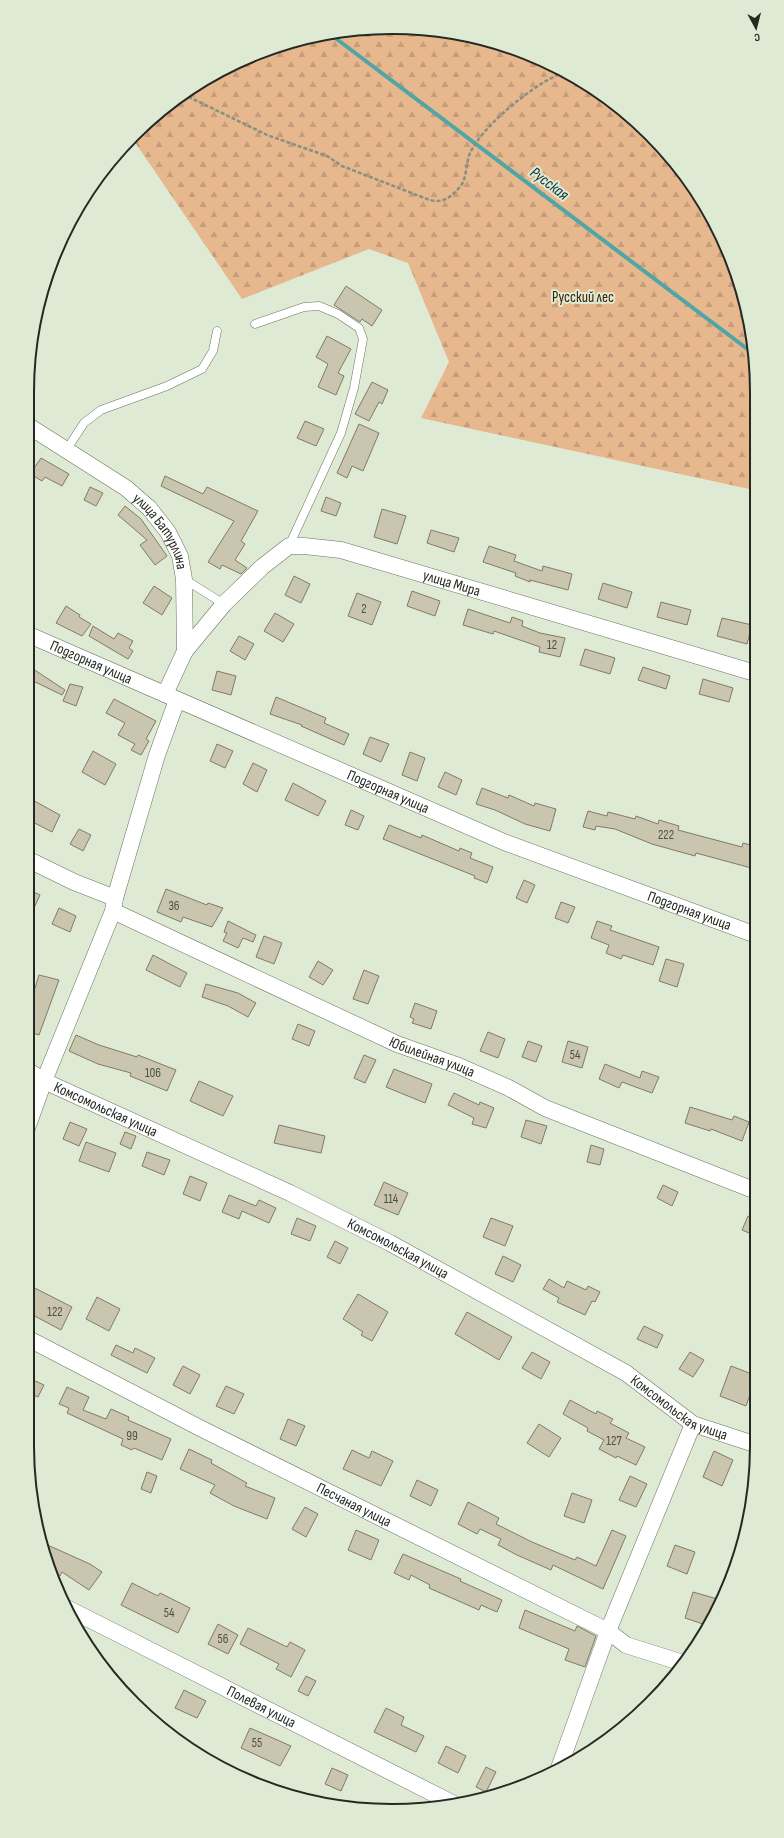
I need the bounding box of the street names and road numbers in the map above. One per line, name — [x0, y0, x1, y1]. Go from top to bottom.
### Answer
street label: улица Батурлина — [129, 489, 192, 571]
street label: улица Мира — [421, 565, 483, 600]
street label: Подгорная улица — [47, 636, 135, 688]
street label: Подгорная улица — [344, 765, 432, 818]
street label: Подгорная улица — [645, 886, 734, 935]
street label: Юбилейная улица — [386, 1032, 478, 1081]
street label: Комсомольская улица — [51, 1077, 161, 1141]
street label: Комсомольская улица — [344, 1214, 452, 1283]
street label: Комсомольская улица — [627, 1370, 730, 1444]
street label: Песчаная улица — [313, 1478, 395, 1531]
street label: Полевая улица — [224, 1681, 299, 1732]

